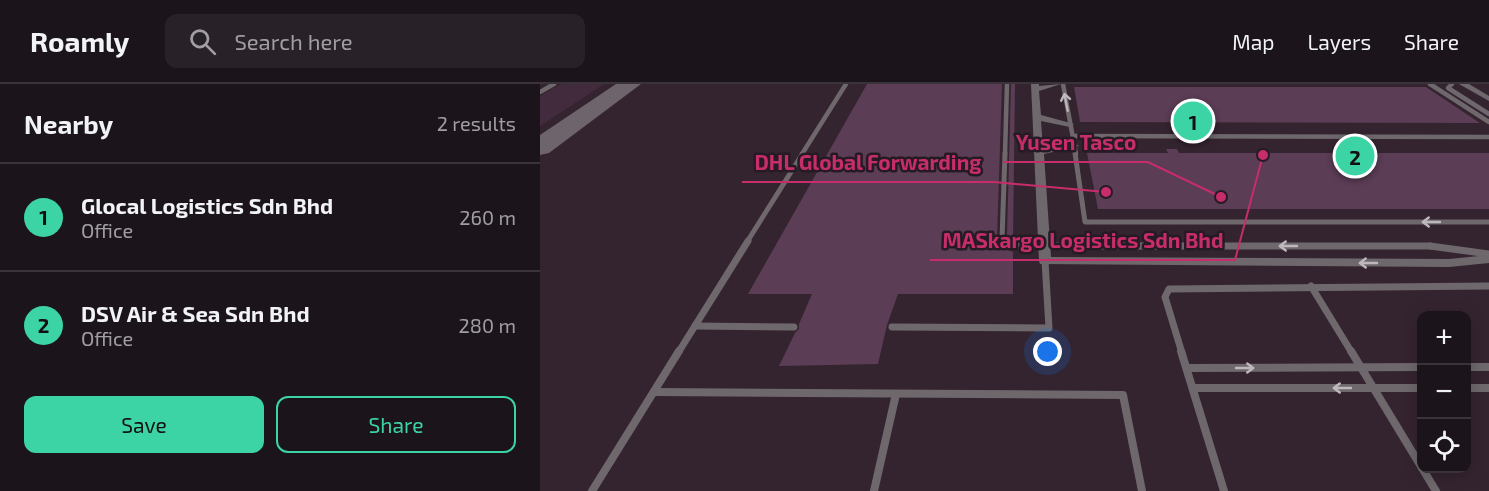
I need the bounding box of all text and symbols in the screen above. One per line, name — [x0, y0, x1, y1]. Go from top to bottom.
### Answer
search box — [165, 14, 585, 68]
text: Roamly — [30, 24, 129, 58]
icon: search — [186, 25, 219, 58]
text: Search here — [234, 28, 353, 54]
text: Map — [1232, 29, 1274, 54]
text: Layers — [1307, 29, 1371, 54]
text: Share — [1404, 29, 1459, 54]
one-way arrow — [1060, 92, 1071, 112]
pin: 1 — [1174, 99, 1212, 144]
text: Nearby — [24, 108, 113, 139]
text: 2 results — [437, 111, 516, 135]
callout: Yusen Tasco — [1003, 123, 1148, 162]
text: Yusen Tasco — [1016, 129, 1136, 154]
pin: 2 — [1336, 134, 1374, 178]
callout: DHL Global Forwarding — [742, 143, 994, 182]
text: DHL Global Forwarding — [755, 149, 981, 174]
text: Glocal Logistics Sdn Bhd — [81, 192, 333, 218]
text: 1 — [39, 205, 48, 229]
text: 260 m — [459, 205, 516, 229]
one-way arrow — [1421, 216, 1441, 228]
text: Office — [81, 218, 133, 242]
callout: MASkargo Logistics Sdn Bhd — [930, 221, 1235, 260]
text: MASkargo Logistics Sdn Bhd — [942, 227, 1224, 252]
one-way arrow — [1278, 240, 1298, 252]
one-way arrow — [1358, 257, 1378, 269]
text: DSV Air & Sea Sdn Bhd — [81, 300, 310, 326]
map controls — [1417, 311, 1471, 473]
button: + — [1417, 311, 1471, 365]
text: 2 — [38, 313, 49, 337]
text: 280 m — [459, 313, 516, 337]
text: Office — [81, 326, 133, 350]
your location — [1033, 337, 1062, 366]
one-way arrow — [1235, 362, 1255, 374]
button: − — [1417, 365, 1471, 419]
one-way arrow — [1333, 382, 1353, 394]
button: Save — [24, 396, 264, 453]
button: Share — [276, 396, 516, 453]
button: locate — [1417, 419, 1471, 473]

